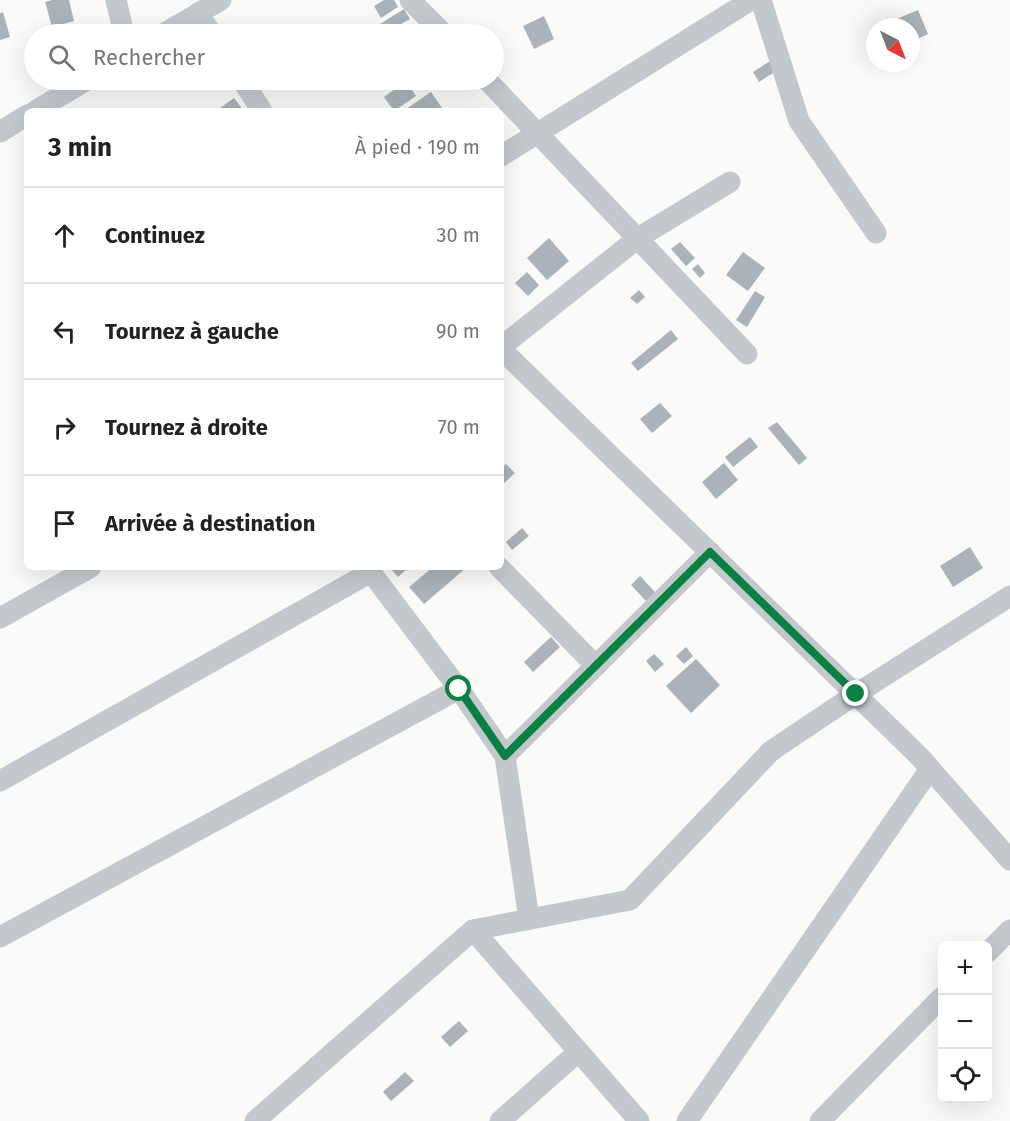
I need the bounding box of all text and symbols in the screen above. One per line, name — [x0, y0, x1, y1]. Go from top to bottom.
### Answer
north arrow — [866, 18, 920, 72]
search box — [24, 24, 504, 90]
icon: search — [45, 41, 78, 74]
text: Rechercher — [93, 44, 205, 71]
text: 3 min — [48, 132, 112, 163]
text: À pied · 190 m — [355, 135, 480, 159]
icon: ahead — [48, 219, 81, 252]
text: Continuez — [105, 222, 205, 249]
text: 30 m — [436, 223, 480, 247]
icon: left — [48, 315, 81, 348]
text: Tournez à gauche — [105, 318, 279, 345]
text: 90 m — [436, 319, 480, 343]
icon: right — [48, 411, 81, 444]
text: Tournez à droite — [105, 414, 268, 441]
text: 70 m — [438, 415, 480, 439]
icon: arrive — [48, 507, 81, 540]
text: Arrivée à destination — [105, 510, 315, 537]
route start — [445, 675, 471, 701]
route end — [842, 680, 868, 706]
map controls — [938, 941, 992, 1103]
button: + — [938, 941, 992, 995]
button: − — [938, 995, 992, 1049]
button: locate — [938, 1049, 992, 1103]

